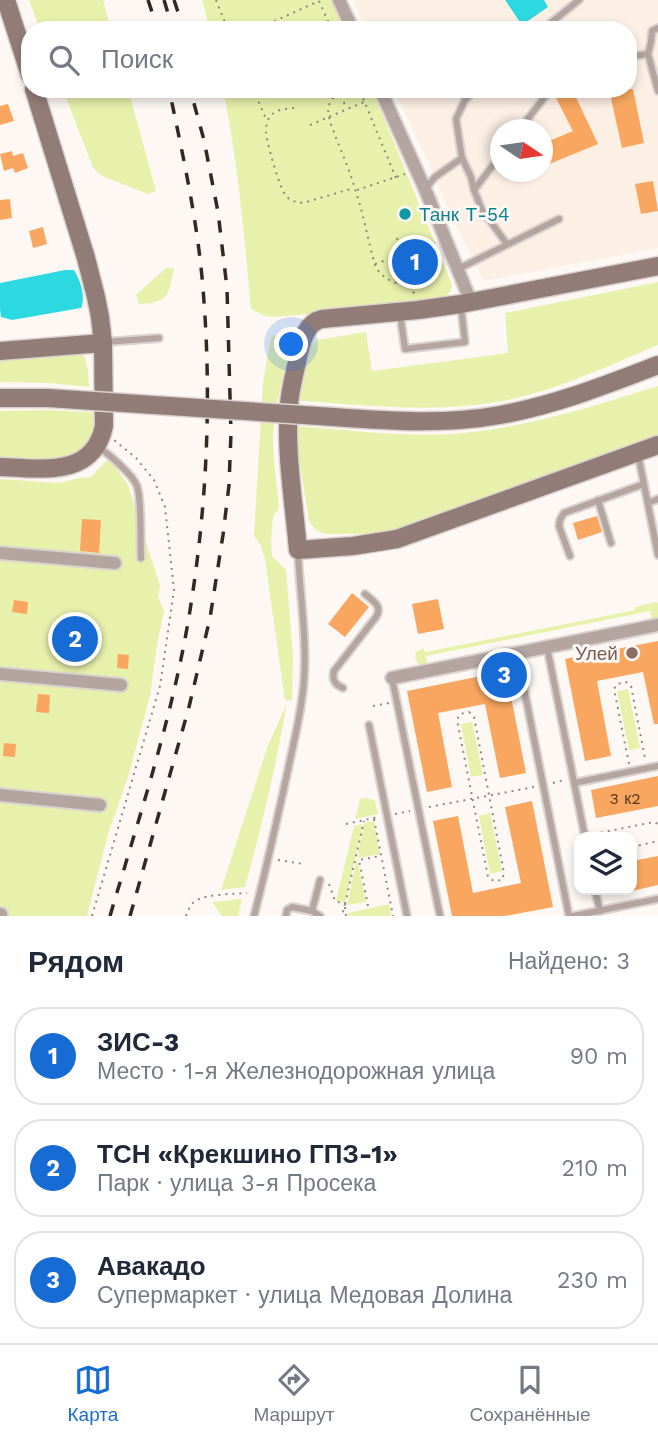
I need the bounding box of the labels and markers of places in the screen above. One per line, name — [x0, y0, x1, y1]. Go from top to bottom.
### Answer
place label: Танк Т-54 — [419, 203, 510, 226]
marker: Танк Т-54 — [397, 206, 413, 222]
pin: 1 — [392, 236, 438, 288]
pin: 2 — [52, 613, 98, 665]
place label: Улей — [575, 642, 618, 665]
marker: Улей — [624, 645, 640, 661]
pin: 3 — [481, 649, 527, 701]

